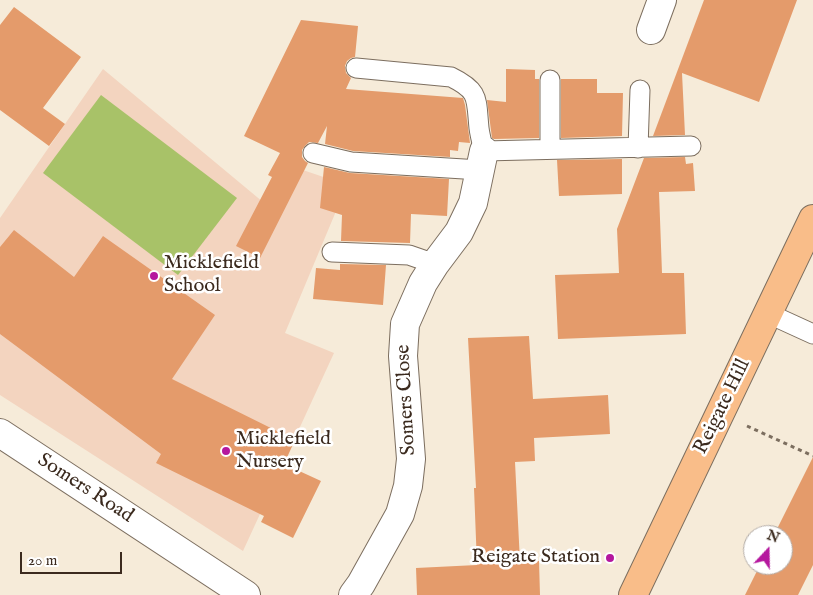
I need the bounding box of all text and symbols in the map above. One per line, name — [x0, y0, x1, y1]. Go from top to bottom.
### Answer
place label: Micklefield School — [164, 252, 259, 299]
marker: Micklefield School — [148, 270, 160, 282]
street label: Somers Close — [392, 344, 422, 456]
street label: Reigate Hill — [690, 355, 756, 459]
place label: Micklefield Nursery — [236, 428, 331, 475]
marker: Micklefield Nursery — [220, 445, 232, 457]
street label: Somers Road — [33, 449, 137, 529]
north arrow — [743, 525, 793, 575]
text: N — [764, 526, 782, 548]
scale bar — [22, 542, 125, 574]
place label: Reigate Station — [471, 546, 600, 570]
text: 20 m — [28, 551, 57, 570]
marker: Reigate Station — [604, 552, 616, 564]

